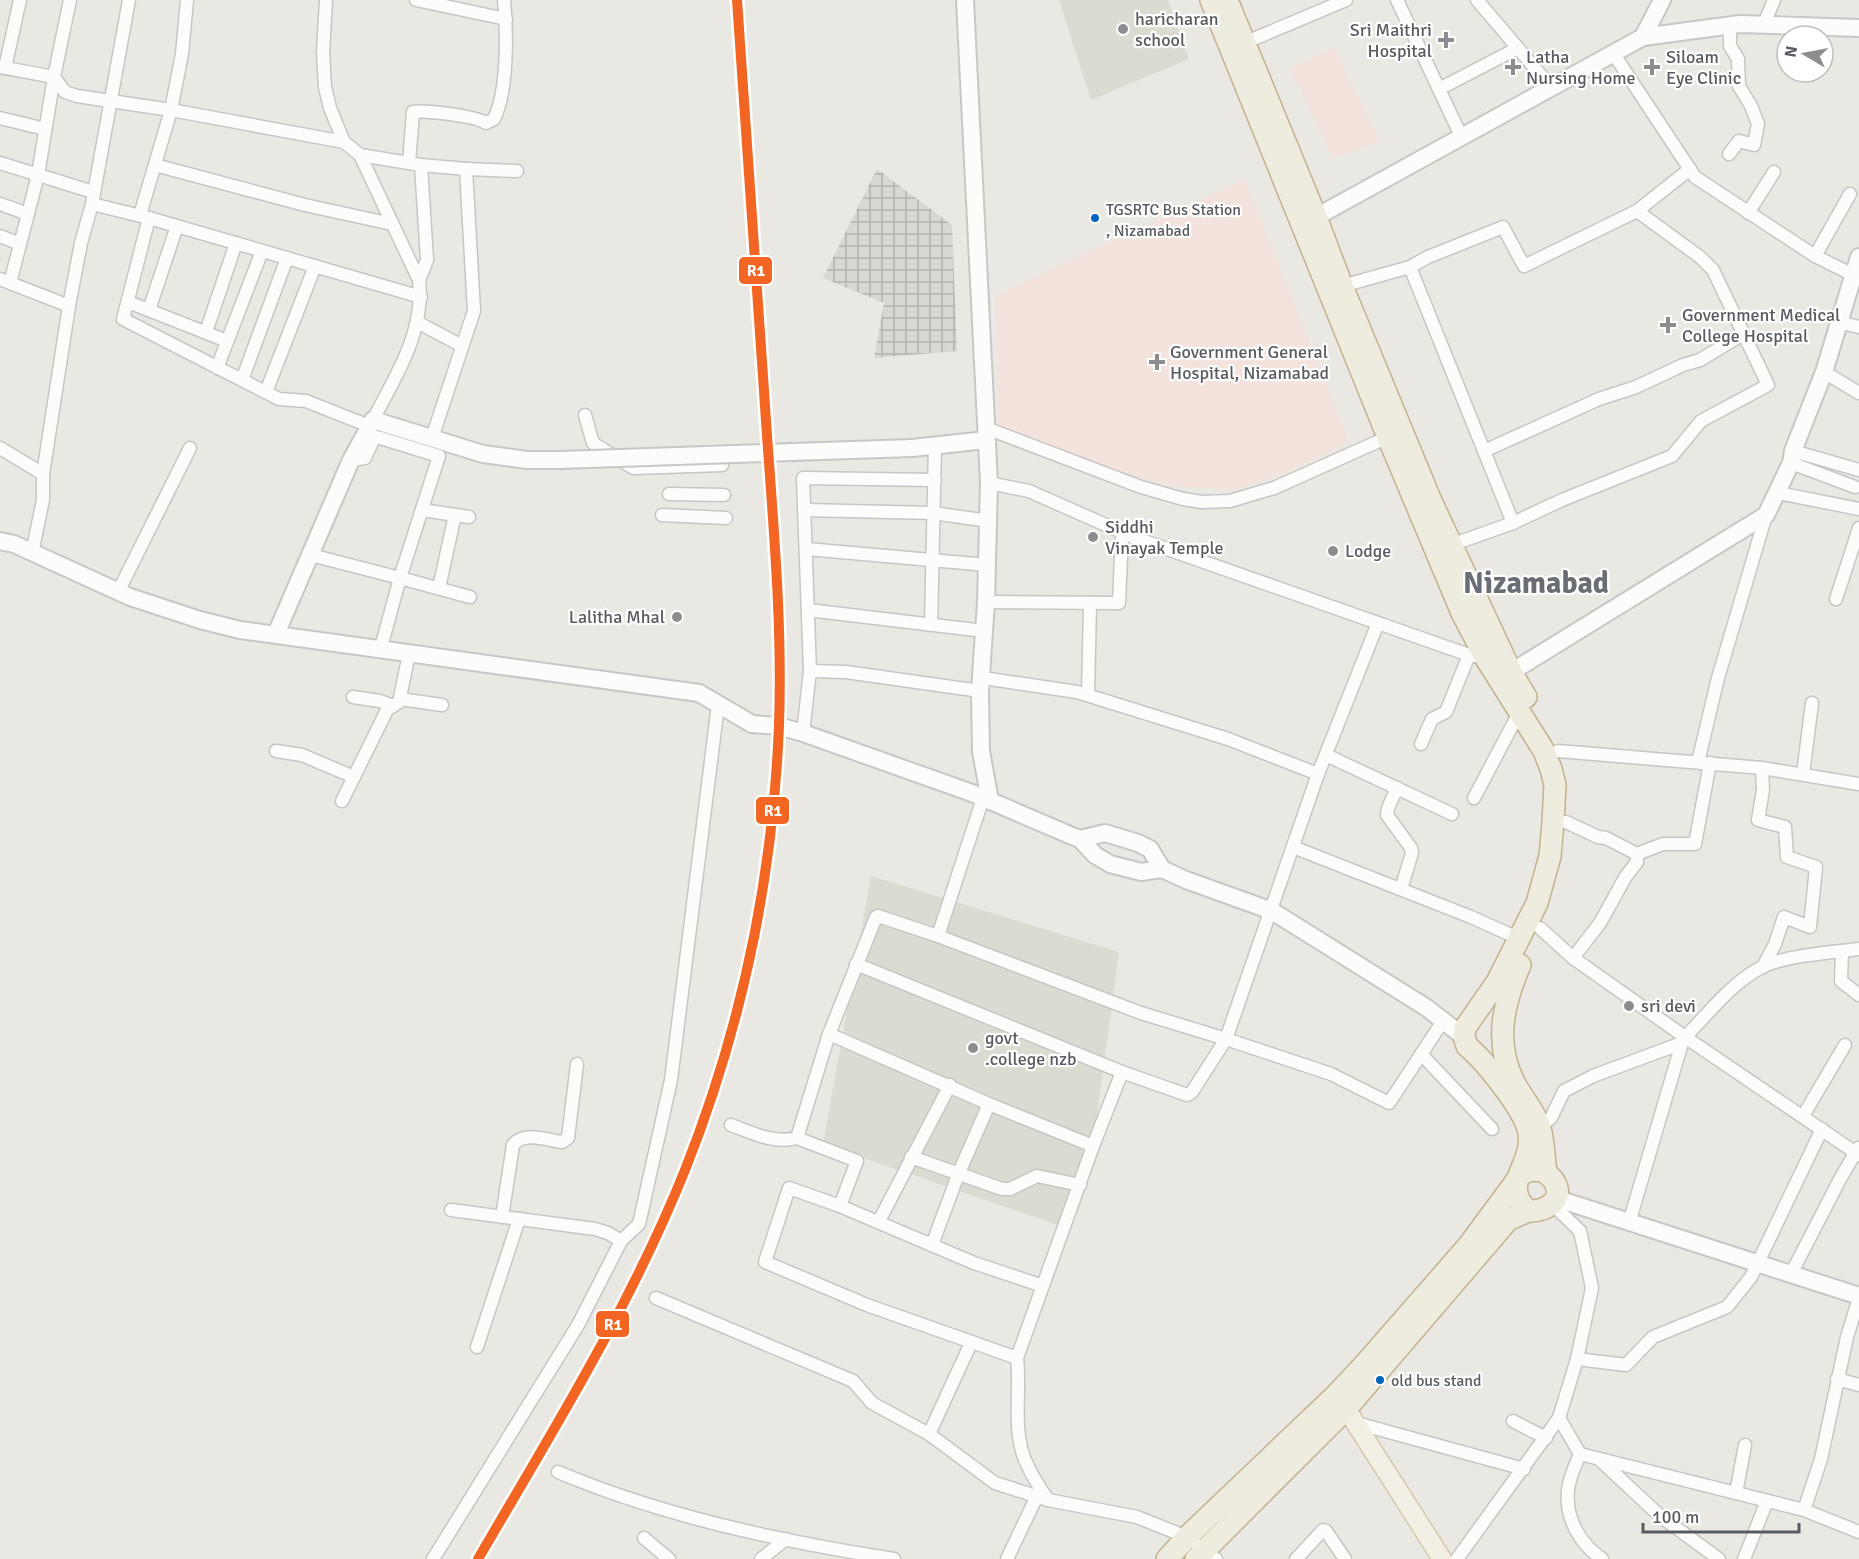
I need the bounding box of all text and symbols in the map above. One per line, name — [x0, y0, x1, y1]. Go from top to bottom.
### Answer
place label: haricharan school — [1135, 8, 1219, 51]
place label: Sri Maithri Hospital — [1350, 19, 1432, 62]
marker: haricharan school — [1116, 22, 1130, 36]
north arrow — [1775, 24, 1835, 84]
marker: Sri Maithri Hospital — [1437, 31, 1455, 49]
text: N — [1780, 44, 1802, 59]
place label: Latha Nursing Home — [1526, 46, 1636, 89]
place label: Siloam Eye Clinic — [1666, 46, 1741, 89]
marker: Latha Nursing Home — [1504, 58, 1522, 76]
marker: Siloam Eye Clinic — [1643, 58, 1661, 76]
place label: TGSRTC Bus Station , Nizamabad — [1106, 200, 1241, 241]
marker: TGSRTC Bus Station , Nizamabad — [1089, 212, 1101, 224]
line badge: R1 — [738, 256, 773, 285]
text: R1 — [747, 261, 766, 281]
place label: Government Medical College Hospital — [1682, 304, 1840, 347]
marker: Government Medical College Hospital — [1659, 316, 1677, 334]
place label: Government General Hospital, Nizamabad — [1170, 341, 1329, 384]
marker: Government General Hospital, Nizamabad — [1148, 353, 1166, 371]
place label: Siddhi Vinayak Temple — [1105, 516, 1224, 559]
marker: Siddhi Vinayak Temple — [1086, 530, 1100, 544]
place label: Lodge — [1345, 540, 1391, 562]
marker: Lodge — [1326, 544, 1340, 558]
district label: Nizamabad — [1463, 565, 1609, 602]
place label: Lalitha Mhal — [569, 606, 665, 628]
marker: Lalitha Mhal — [670, 610, 684, 624]
line badge: R1 — [755, 796, 790, 825]
text: R1 — [764, 801, 783, 821]
place label: sri devi — [1641, 995, 1696, 1017]
marker: sri devi — [1622, 999, 1636, 1013]
place label: govt .college nzb — [985, 1027, 1077, 1070]
marker: govt .college nzb — [966, 1041, 980, 1055]
line badge: R1 — [595, 1310, 630, 1338]
text: R1 — [604, 1315, 623, 1335]
place label: old bus stand — [1391, 1371, 1482, 1391]
marker: old bus stand — [1374, 1374, 1386, 1386]
scale bar — [1643, 1496, 1799, 1534]
text: 100 m — [1652, 1506, 1699, 1528]

